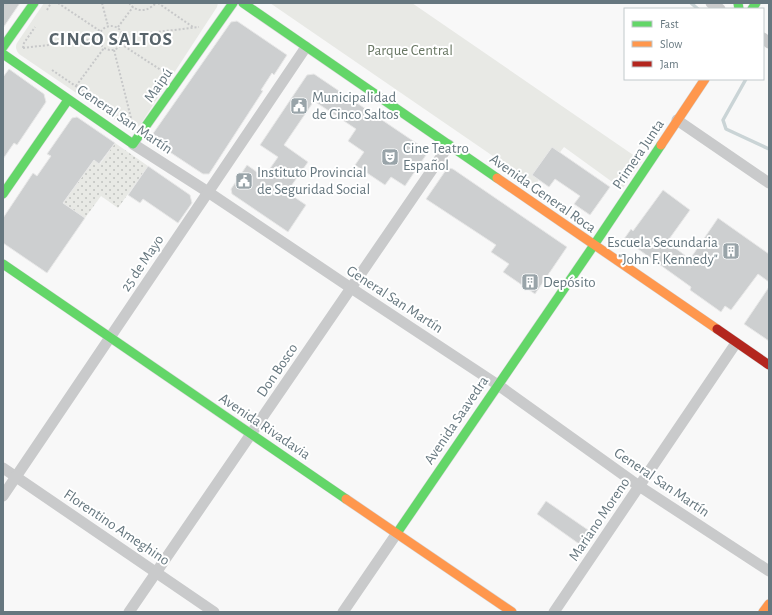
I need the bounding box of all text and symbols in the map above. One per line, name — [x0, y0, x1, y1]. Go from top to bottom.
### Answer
legend — [624, 8, 764, 80]
text: Fast — [660, 18, 679, 30]
district label: CINCO SALTOS — [49, 30, 173, 49]
text: Slow — [660, 38, 682, 50]
park label: Parque Central — [367, 43, 453, 58]
text: Jam — [660, 58, 679, 70]
street label: Maipú — [142, 65, 176, 105]
street label: General San Martín — [74, 82, 175, 157]
place label: Municipalidad de Cinco Saltos — [312, 90, 399, 122]
public building icon: Municipalidad de Cinco Saltos — [289, 96, 309, 116]
street label: Primera Junta — [610, 117, 667, 192]
place label: Cine Teatro Español — [403, 141, 469, 173]
theatre icon: Cine Teatro Español — [380, 147, 400, 167]
street label: Avenida General Roca — [487, 151, 599, 236]
place label: Instituto Provincial de Seguridad Social — [257, 165, 370, 197]
public building icon: Instituto Provincial de Seguridad Social — [234, 171, 254, 191]
street label: 25 de Mayo — [118, 232, 167, 294]
place label: Escuela Secundaria "John F. Kennedy" — [607, 235, 718, 267]
building icon: Escuela Secundaria "John F. Kennedy" — [721, 241, 741, 261]
street label: General San Martín — [344, 263, 445, 336]
building icon: Depósito — [520, 272, 540, 292]
place label: Depósito — [543, 275, 596, 290]
street label: Don Bosco — [254, 341, 301, 400]
street label: Avenida Saavedra — [421, 373, 491, 467]
street label: Avenida Rivadavia — [216, 390, 313, 462]
street label: General San Martín — [611, 445, 712, 520]
street label: Mariano Moreno — [566, 475, 633, 564]
street label: Florentino Ameghino — [61, 487, 172, 568]

